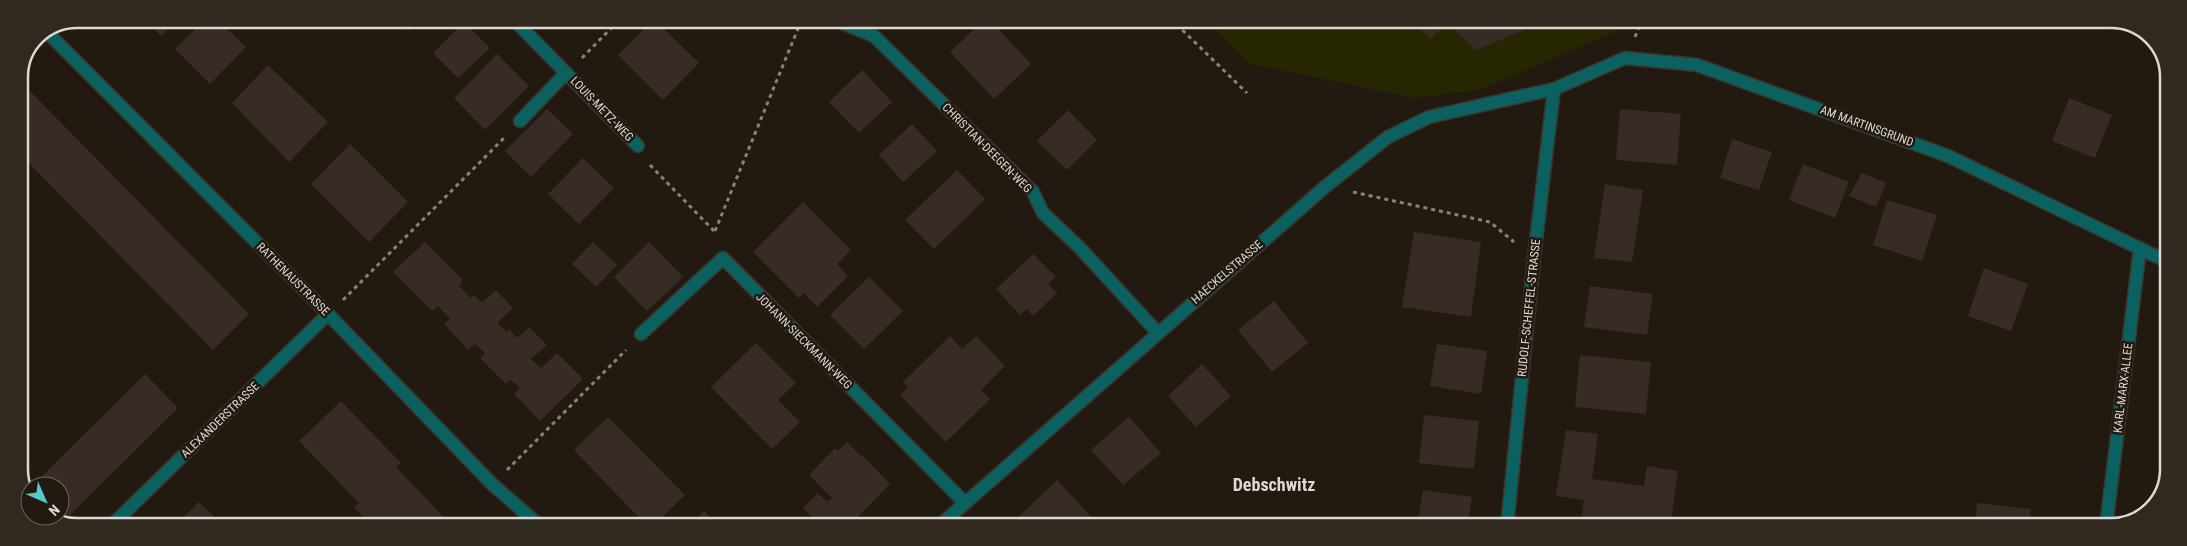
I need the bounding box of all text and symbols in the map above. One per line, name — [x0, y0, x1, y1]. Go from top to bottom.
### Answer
street label: LOUIS-METZ-WEG — [568, 74, 636, 144]
street label: CHRISTIAN-DEEGEN-WEG — [939, 100, 1035, 196]
street label: AM MARTINSGRUND — [1819, 103, 1916, 149]
street label: HAECKELSTRASSE — [1189, 237, 1265, 307]
street label: RUDOLF-SCHEFFEL-STRASSE — [1515, 238, 1543, 378]
street label: RATHENAUSTRASSE — [254, 240, 332, 318]
street label: JOHANN-SIECKMANN-WEG — [753, 290, 855, 392]
street label: KARL-MARX-ALLEE — [2111, 342, 2135, 434]
street label: ALEXANDERSTRASSE — [178, 379, 262, 461]
district label: Debschwitz — [1233, 474, 1315, 495]
north arrow — [20, 476, 70, 526]
text: N — [46, 502, 63, 519]

